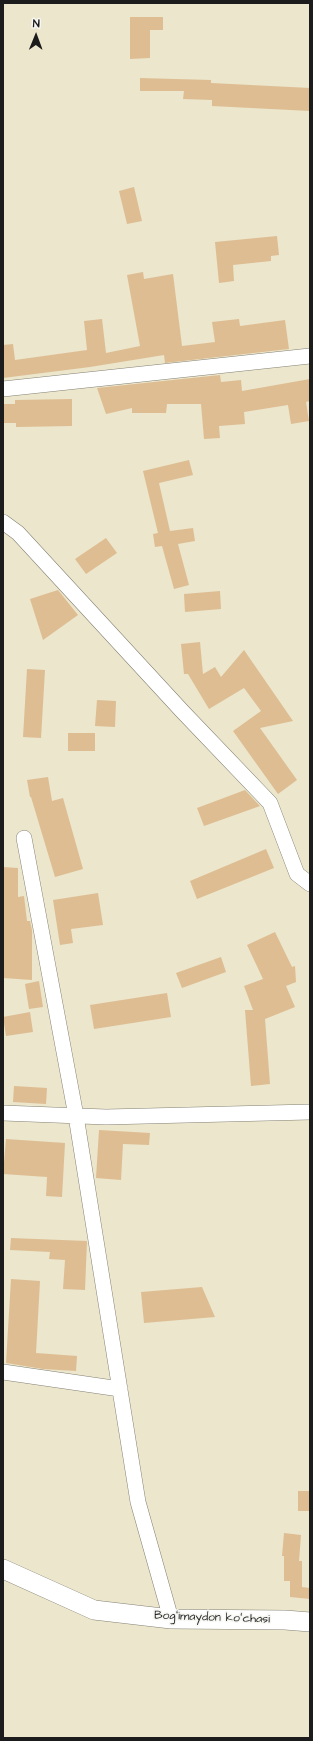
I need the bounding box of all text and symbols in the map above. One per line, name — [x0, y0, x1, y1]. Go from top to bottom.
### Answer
north arrow — [16, 16, 56, 56]
text: N — [33, 16, 40, 31]
street label: Bogʻimaydon koʻchasi — [154, 1609, 270, 1627]

